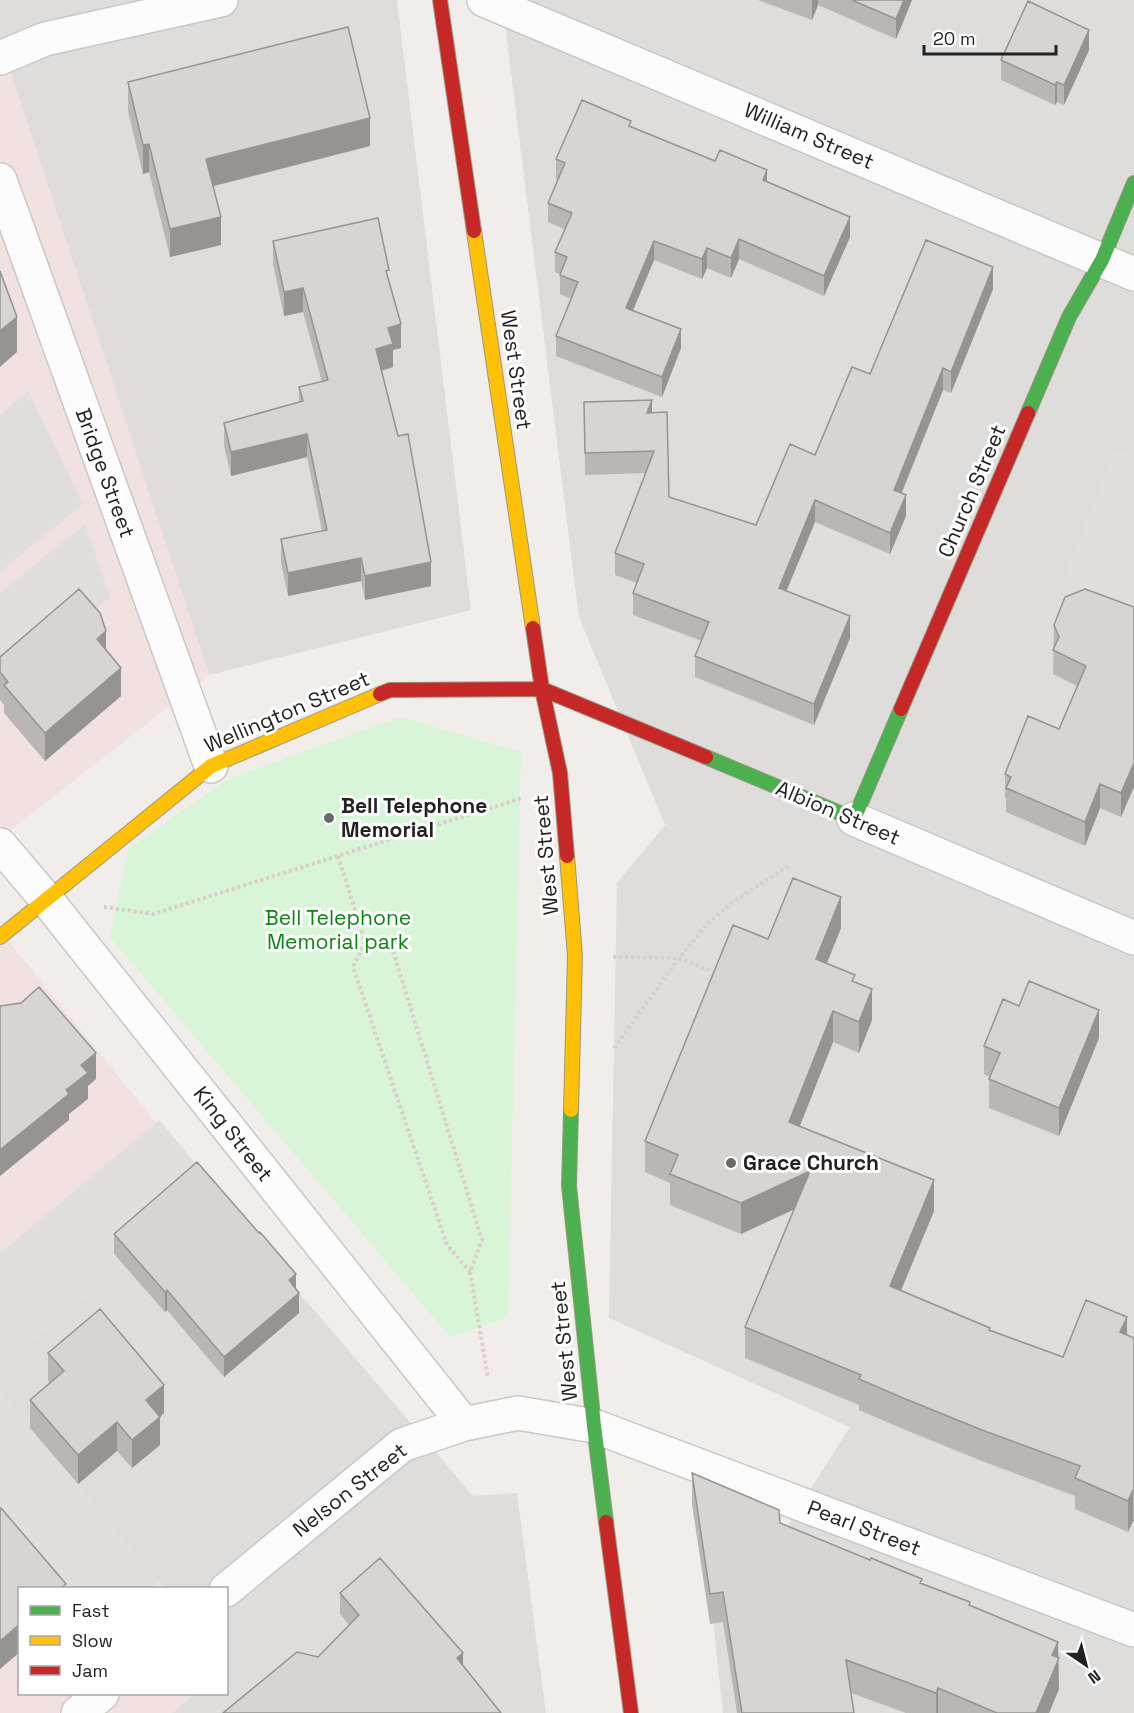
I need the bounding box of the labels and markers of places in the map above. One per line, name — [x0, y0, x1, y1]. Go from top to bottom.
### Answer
place label: Bell Telephone Memorial — [341, 792, 487, 843]
marker: Bell Telephone Memorial — [322, 811, 336, 825]
place label: Grace Church — [743, 1149, 879, 1176]
marker: Grace Church — [724, 1156, 738, 1170]

